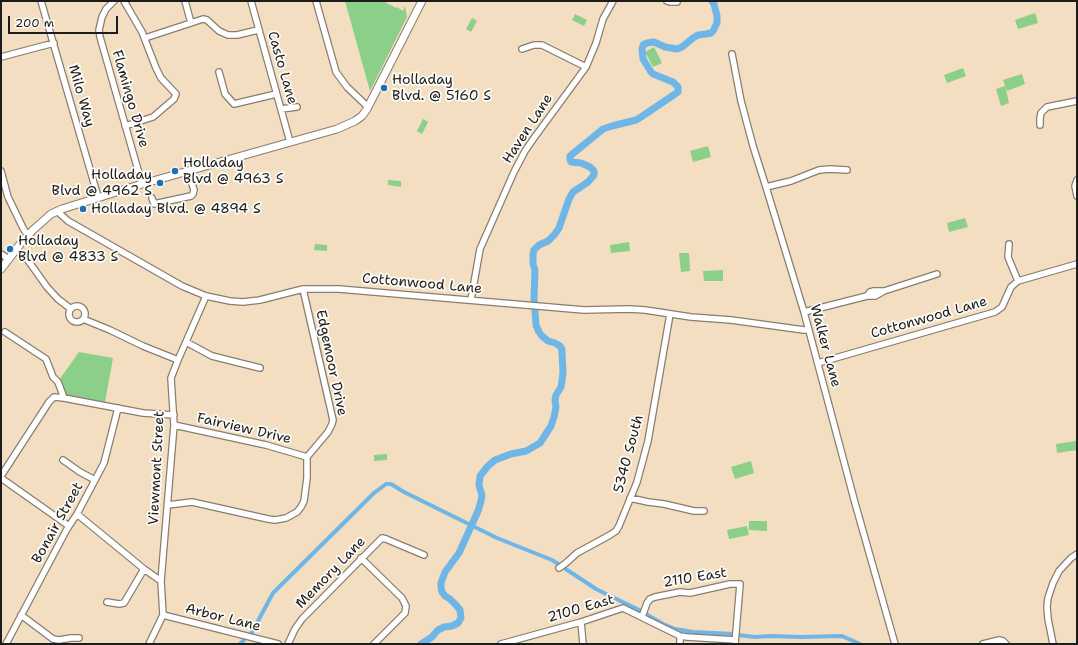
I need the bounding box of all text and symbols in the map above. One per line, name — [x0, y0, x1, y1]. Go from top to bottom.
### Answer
scale bar — [10, 8, 120, 34]
text: 200 m — [15, 15, 54, 31]
street label: Casto Lane — [264, 29, 300, 107]
street label: Flamingo Drive — [108, 48, 152, 150]
street label: Milo Way — [64, 63, 98, 129]
place label: Holladay Blvd. @ 5160 S — [392, 72, 491, 104]
marker: Holladay Blvd. @ 5160 S — [379, 83, 389, 93]
street label: Haven Lane — [499, 91, 557, 167]
place label: Holladay Blvd @ 4963 S — [183, 155, 283, 188]
marker: Holladay Blvd @ 4963 S — [170, 166, 180, 176]
place label: Holladay Blvd @ 4962 S — [52, 167, 152, 200]
marker: Holladay Blvd @ 4962 S — [155, 178, 165, 188]
place label: Holladay Blvd. @ 4894 S — [91, 201, 261, 217]
marker: Holladay Blvd. @ 4894 S — [78, 204, 88, 214]
place label: Holladay Blvd @ 4833 S — [18, 233, 118, 266]
marker: Holladay Blvd @ 4833 S — [5, 244, 15, 254]
street label: Cottonwood Lane — [361, 270, 483, 298]
street label: Cottonwood Lane — [869, 293, 989, 343]
street label: Walker Lane — [806, 303, 844, 389]
street label: Edgemoor Drive — [312, 309, 350, 417]
street label: Fairview Drive — [195, 410, 293, 448]
street label: Viewmont Street — [146, 411, 168, 525]
street label: 5340 South — [611, 413, 647, 495]
street label: Bonair Street — [29, 480, 87, 566]
street label: Memory Lane — [293, 534, 369, 612]
street label: 2110 East — [662, 565, 728, 591]
street label: 2100 East — [546, 591, 616, 627]
street label: Arbor Lane — [184, 601, 262, 635]

